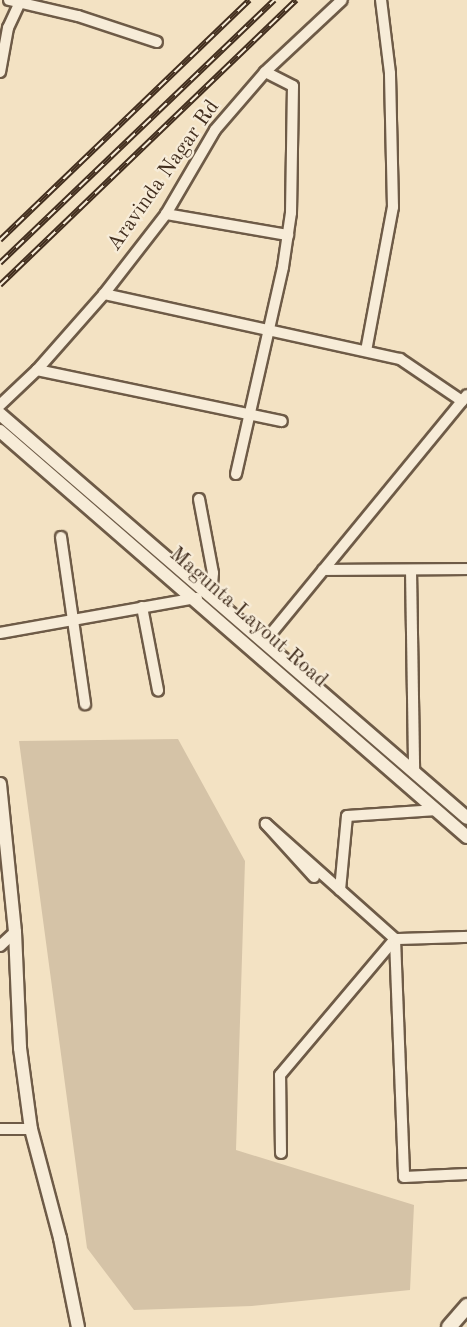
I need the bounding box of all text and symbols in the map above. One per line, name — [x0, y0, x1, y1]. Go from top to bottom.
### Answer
street label: Aravinda Nagar Rd — [102, 96, 226, 256]
street label: Magunta Layout Road — [164, 542, 332, 694]

